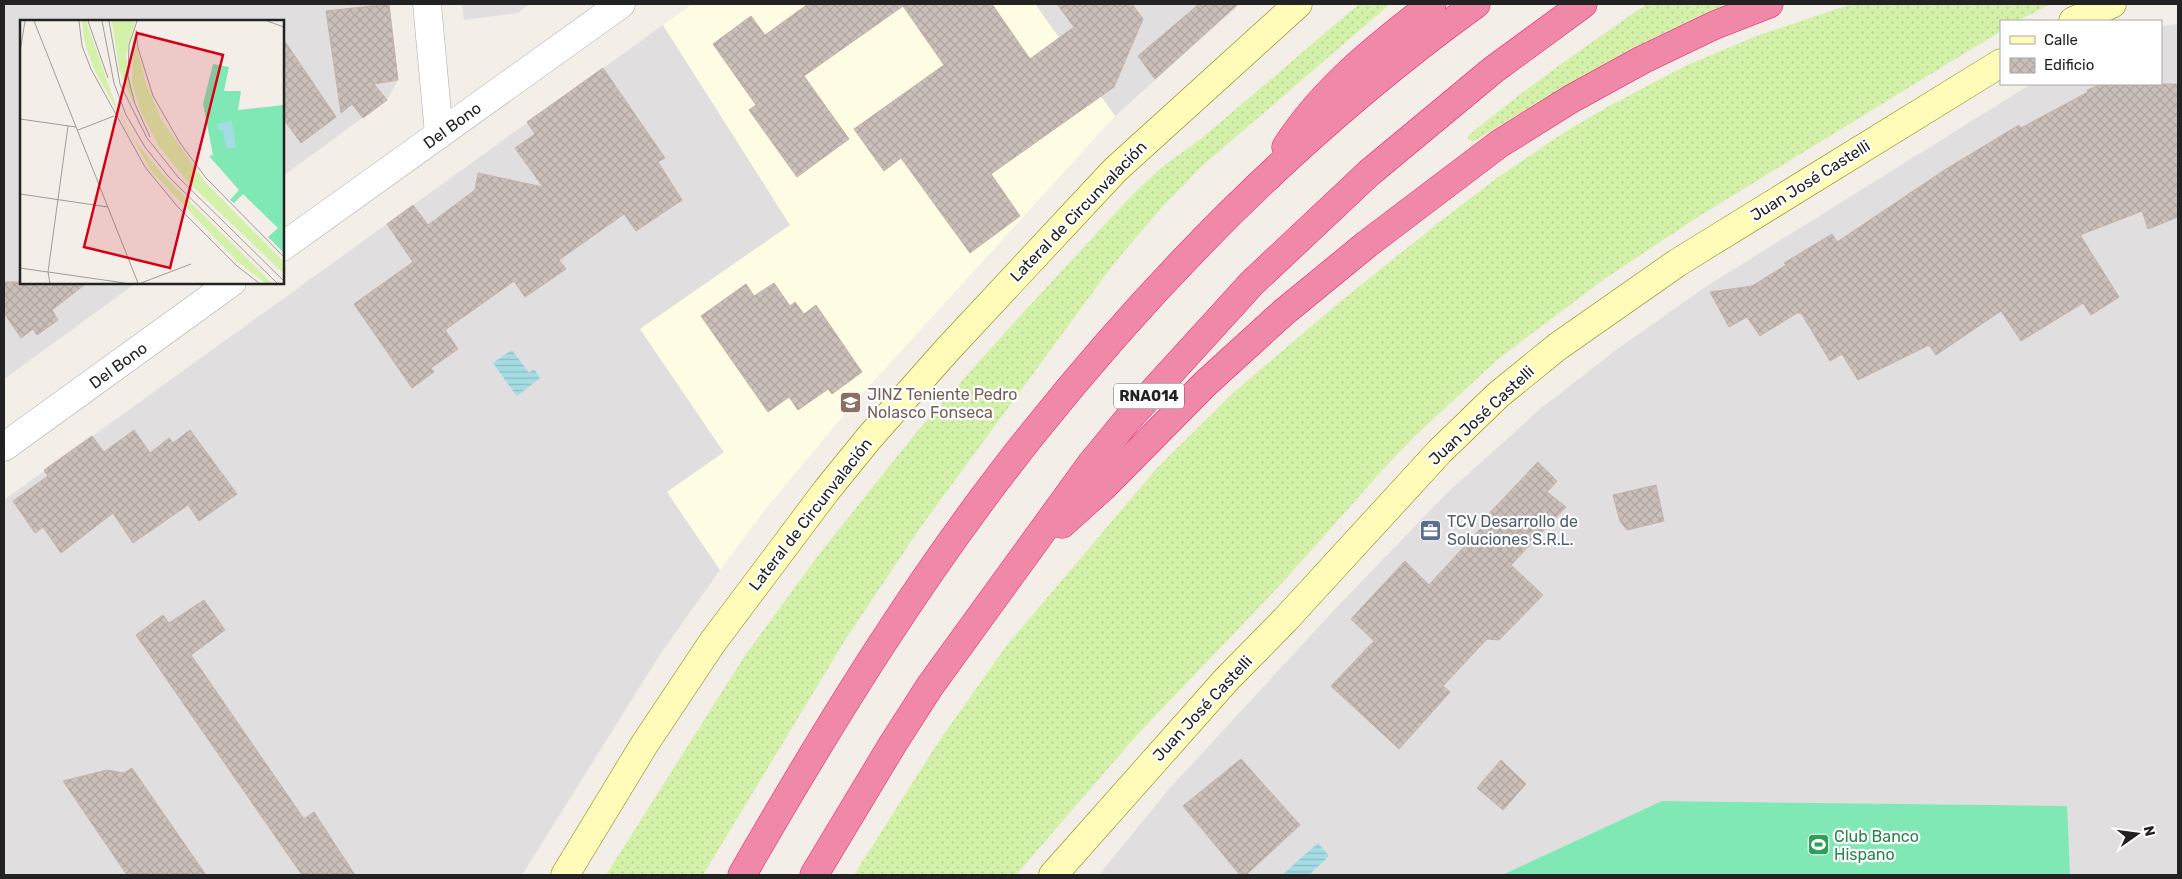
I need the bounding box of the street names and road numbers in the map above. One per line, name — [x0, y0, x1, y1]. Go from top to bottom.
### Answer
street label: Del Bono — [420, 98, 485, 153]
street label: Juan José Castelli — [1747, 136, 1873, 225]
street label: Lateral de Circunvalación — [1006, 137, 1151, 286]
street label: Del Bono — [86, 338, 151, 393]
street label: Juan José Castelli — [1425, 362, 1538, 469]
road number: RNA014 — [1114, 384, 1184, 408]
street label: Lateral de Circunvalación — [745, 434, 876, 594]
street label: Juan José Castelli — [1149, 652, 1256, 765]

